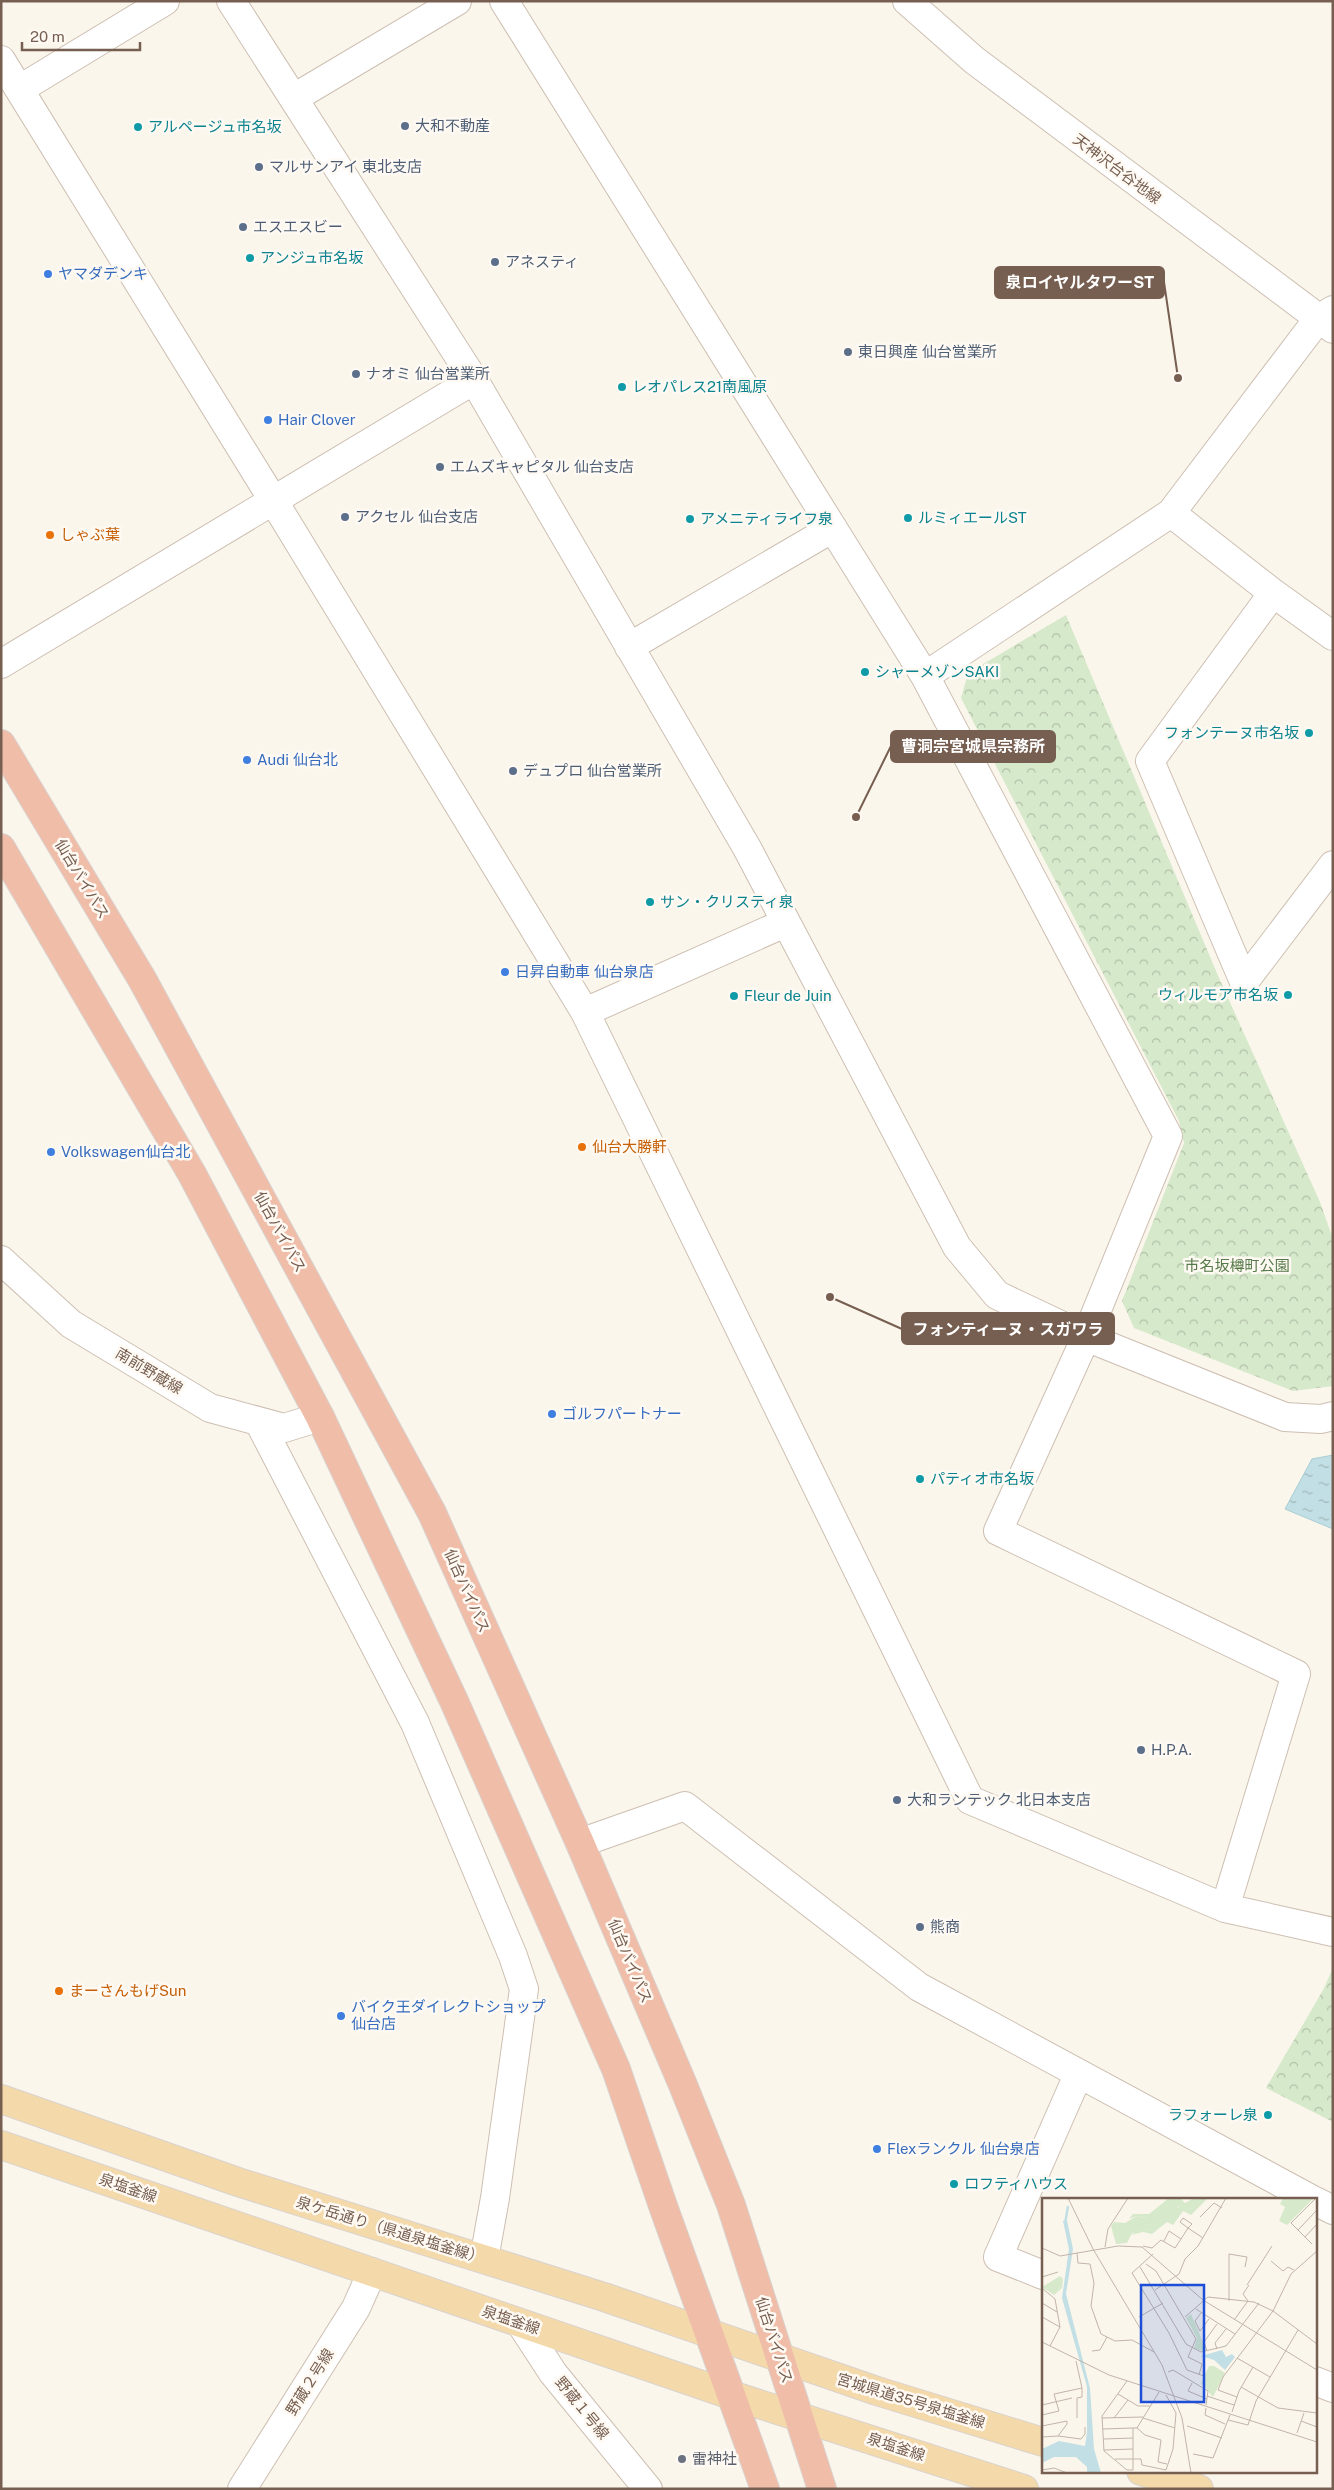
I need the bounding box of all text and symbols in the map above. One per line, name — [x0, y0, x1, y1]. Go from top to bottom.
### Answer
scale bar — [22, 20, 140, 52]
text: 20 m — [30, 28, 65, 45]
place label: 大和不動産 — [415, 117, 490, 134]
place label: アルページュ市名坂 — [148, 118, 282, 135]
marker: 大和不動産 — [399, 120, 411, 132]
marker: アルページュ市名坂 — [132, 121, 144, 133]
street label: 天神沢台谷地線 — [1070, 130, 1164, 207]
place label: マルサンアイ 東北支店 — [269, 158, 422, 175]
marker: マルサンアイ 東北支店 — [253, 161, 265, 173]
place label: エスエスビー — [253, 218, 343, 235]
marker: エスエスビー — [237, 221, 249, 233]
place label: アンジュ市名坂 — [260, 249, 363, 266]
marker: アンジュ市名坂 — [244, 252, 256, 264]
place label: アネスティ — [505, 253, 579, 270]
marker: アネスティ — [489, 256, 501, 268]
place label: ヤマダデンキ — [58, 265, 148, 282]
callout: 泉ロイヤルタワーST — [995, 267, 1164, 298]
marker: ヤマダデンキ — [42, 268, 54, 280]
text: 泉ロイヤルタワーST — [1006, 273, 1154, 292]
place label: 東日興産 仙台営業所 — [858, 343, 997, 360]
marker: 東日興産 仙台営業所 — [842, 346, 854, 358]
place label: ナオミ 仙台営業所 — [366, 365, 490, 382]
marker: ナオミ 仙台営業所 — [350, 368, 362, 380]
place label: レオパレス21南風原 — [632, 378, 767, 395]
marker: レオパレス21南風原 — [616, 381, 628, 393]
place label: Hair Clover — [278, 411, 356, 428]
marker: Hair Clover — [262, 414, 274, 426]
place label: エムズキャピタル 仙台支店 — [450, 458, 634, 475]
marker: エムズキャピタル 仙台支店 — [434, 461, 446, 473]
place label: アクセル 仙台支店 — [355, 508, 478, 525]
place label: ルミィエールST — [918, 509, 1027, 526]
place label: アメニティライフ泉 — [700, 510, 833, 527]
marker: アクセル 仙台支店 — [339, 511, 351, 523]
marker: ルミィエールST — [902, 512, 914, 524]
marker: アメニティライフ泉 — [684, 513, 696, 525]
place label: しゃぶ葉 — [60, 526, 120, 543]
marker: しゃぶ葉 — [44, 529, 56, 541]
place label: シャーメゾンSAKI — [875, 663, 999, 680]
marker: シャーメゾンSAKI — [859, 666, 871, 678]
place label: フォンテーヌ市名坂 — [1164, 724, 1299, 741]
marker: フォンテーヌ市名坂 — [1303, 727, 1315, 739]
callout: 曹洞宗宮城県宗務所 — [891, 731, 1055, 762]
text: 曹洞宗宮城県宗務所 — [901, 737, 1045, 756]
place label: Audi 仙台北 — [257, 751, 338, 768]
marker: Audi 仙台北 — [241, 754, 253, 766]
place label: デュプロ 仙台営業所 — [523, 762, 662, 779]
marker: デュプロ 仙台営業所 — [507, 765, 519, 777]
street label: 仙台バイパス — [52, 836, 113, 922]
place label: サン・クリスティ泉 — [660, 893, 794, 910]
marker: サン・クリスティ泉 — [644, 896, 656, 908]
place label: 日昇自動車 仙台泉店 — [515, 963, 654, 980]
marker: 日昇自動車 仙台泉店 — [499, 966, 511, 978]
place label: ウィルモア市名坂 — [1158, 986, 1278, 1003]
place label: Fleur de Juin — [744, 987, 832, 1004]
marker: ウィルモア市名坂 — [1282, 989, 1294, 1001]
marker: Fleur de Juin — [728, 990, 740, 1002]
place label: 仙台大勝軒 — [592, 1138, 667, 1155]
marker: 仙台大勝軒 — [576, 1141, 588, 1153]
place label: Volkswagen仙台北 — [61, 1143, 190, 1160]
marker: Volkswagen仙台北 — [45, 1146, 57, 1158]
street label: 仙台バイパス — [251, 1188, 310, 1275]
park label: 市名坂樽町公園 — [1184, 1257, 1290, 1274]
callout: フォンティーヌ・スガワラ — [902, 1313, 1114, 1344]
text: フォンティーヌ・スガワラ — [912, 1320, 1104, 1339]
street label: 南前野蔵線 — [113, 1344, 186, 1397]
place label: ゴルフパートナー — [562, 1405, 682, 1422]
marker: ゴルフパートナー — [546, 1408, 558, 1420]
place label: パティオ市名坂 — [930, 1470, 1034, 1487]
marker: パティオ市名坂 — [914, 1473, 926, 1485]
street label: 仙台バイパス — [441, 1546, 493, 1635]
place label: H.P.A. — [1151, 1741, 1192, 1758]
marker: H.P.A. — [1135, 1744, 1147, 1756]
place label: 大和ランテック 北日本支店 — [907, 1791, 1091, 1808]
marker: 大和ランテック 北日本支店 — [891, 1794, 903, 1806]
street label: 仙台バイパス — [605, 1916, 656, 2005]
place label: 熊商 — [930, 1918, 960, 1935]
marker: 熊商 — [914, 1921, 926, 1933]
place label: まーさんもげSun — [69, 1982, 187, 1999]
marker: まーさんもげSun — [53, 1985, 65, 1997]
place label: バイク王ダイレクトショップ 仙台店 — [351, 1998, 546, 2032]
marker: バイク王ダイレクトショップ 仙台店 — [335, 2010, 347, 2022]
place label: ラフォーレ泉 — [1168, 2106, 1258, 2123]
marker: ラフォーレ泉 — [1262, 2109, 1274, 2121]
place label: Flexランクル 仙台泉店 — [887, 2140, 1040, 2157]
marker: Flexランクル 仙台泉店 — [871, 2143, 883, 2155]
street label: 泉塩釜線 — [97, 2170, 159, 2205]
place label: ロフティハウス — [964, 2175, 1068, 2192]
marker: ロフティハウス — [948, 2178, 960, 2190]
street label: 泉ケ岳通り（県道泉塩釜線） — [294, 2193, 486, 2266]
inset map — [1042, 2198, 1316, 2472]
street label: 仙台バイパス — [753, 2295, 796, 2385]
street label: 泉塩釜線 — [480, 2302, 542, 2337]
street label: 野蔵２号線 — [282, 2345, 337, 2418]
street label: 宮城県道35号泉塩釜線 — [835, 2370, 987, 2431]
street label: 野蔵１号線 — [552, 2373, 613, 2442]
street label: 泉塩釜線 — [865, 2429, 927, 2464]
place label: 雷神社 — [692, 2450, 737, 2467]
marker: 雷神社 — [676, 2453, 688, 2465]

